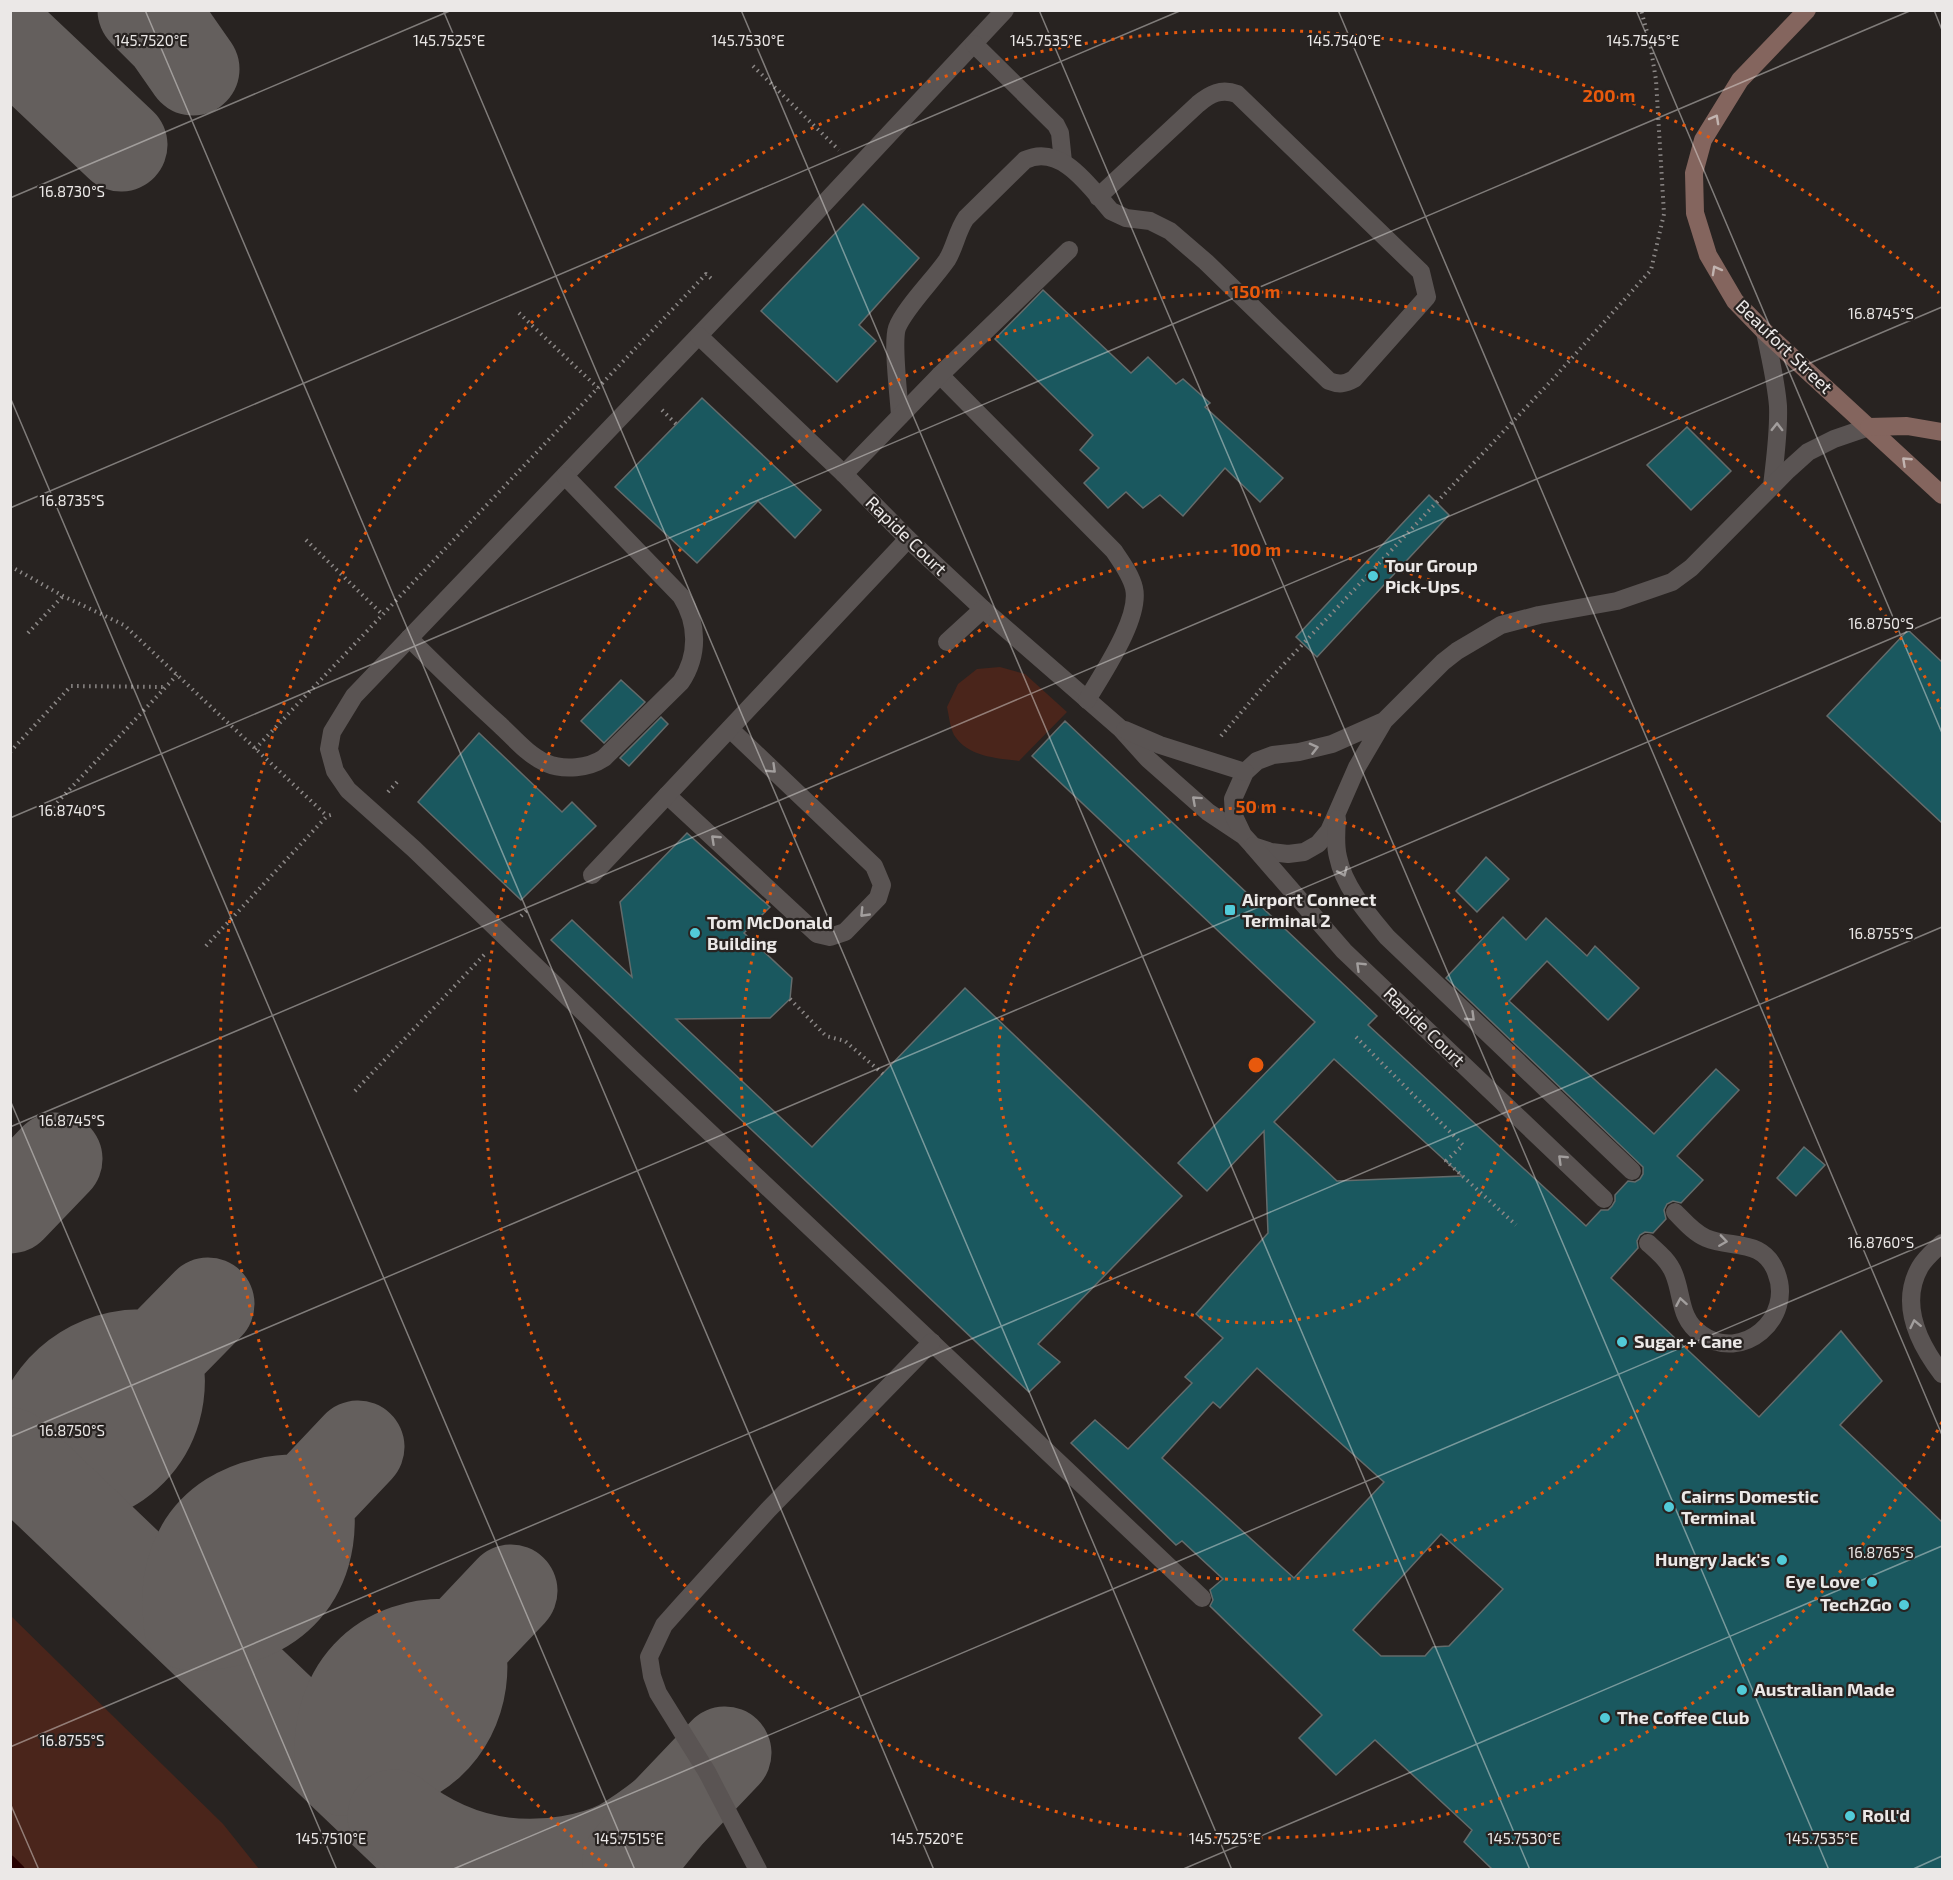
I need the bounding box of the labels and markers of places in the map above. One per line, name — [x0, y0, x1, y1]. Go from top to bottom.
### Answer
place label: Tour Group Pick-Ups — [1385, 554, 1478, 597]
marker: Tour Group Pick-Ups — [1366, 569, 1380, 583]
place label: Airport Connect Terminal 2 — [1242, 888, 1377, 931]
marker: Airport Connect Terminal 2 — [1223, 903, 1237, 917]
place label: Tom McDonald Building — [707, 911, 833, 954]
marker: Tom McDonald Building — [688, 926, 702, 940]
centre of rings — [1246, 1055, 1266, 1075]
place label: Sugar + Cane — [1634, 1330, 1742, 1352]
marker: Sugar + Cane — [1615, 1335, 1629, 1349]
place label: Cairns Domestic Terminal — [1681, 1485, 1819, 1528]
marker: Cairns Domestic Terminal — [1662, 1500, 1676, 1514]
place label: Hungry Jack's — [1655, 1548, 1770, 1570]
marker: Hungry Jack's — [1775, 1553, 1789, 1567]
place label: Eye Love — [1785, 1570, 1860, 1592]
marker: Eye Love — [1865, 1575, 1879, 1589]
place label: Tech2Go — [1820, 1593, 1892, 1615]
marker: Tech2Go — [1897, 1598, 1911, 1612]
place label: Australian Made — [1754, 1678, 1895, 1700]
marker: Australian Made — [1735, 1683, 1749, 1697]
place label: The Coffee Club — [1617, 1706, 1749, 1728]
marker: The Coffee Club — [1598, 1711, 1612, 1725]
place label: Roll'd — [1862, 1804, 1910, 1826]
marker: Roll'd — [1843, 1809, 1857, 1823]

